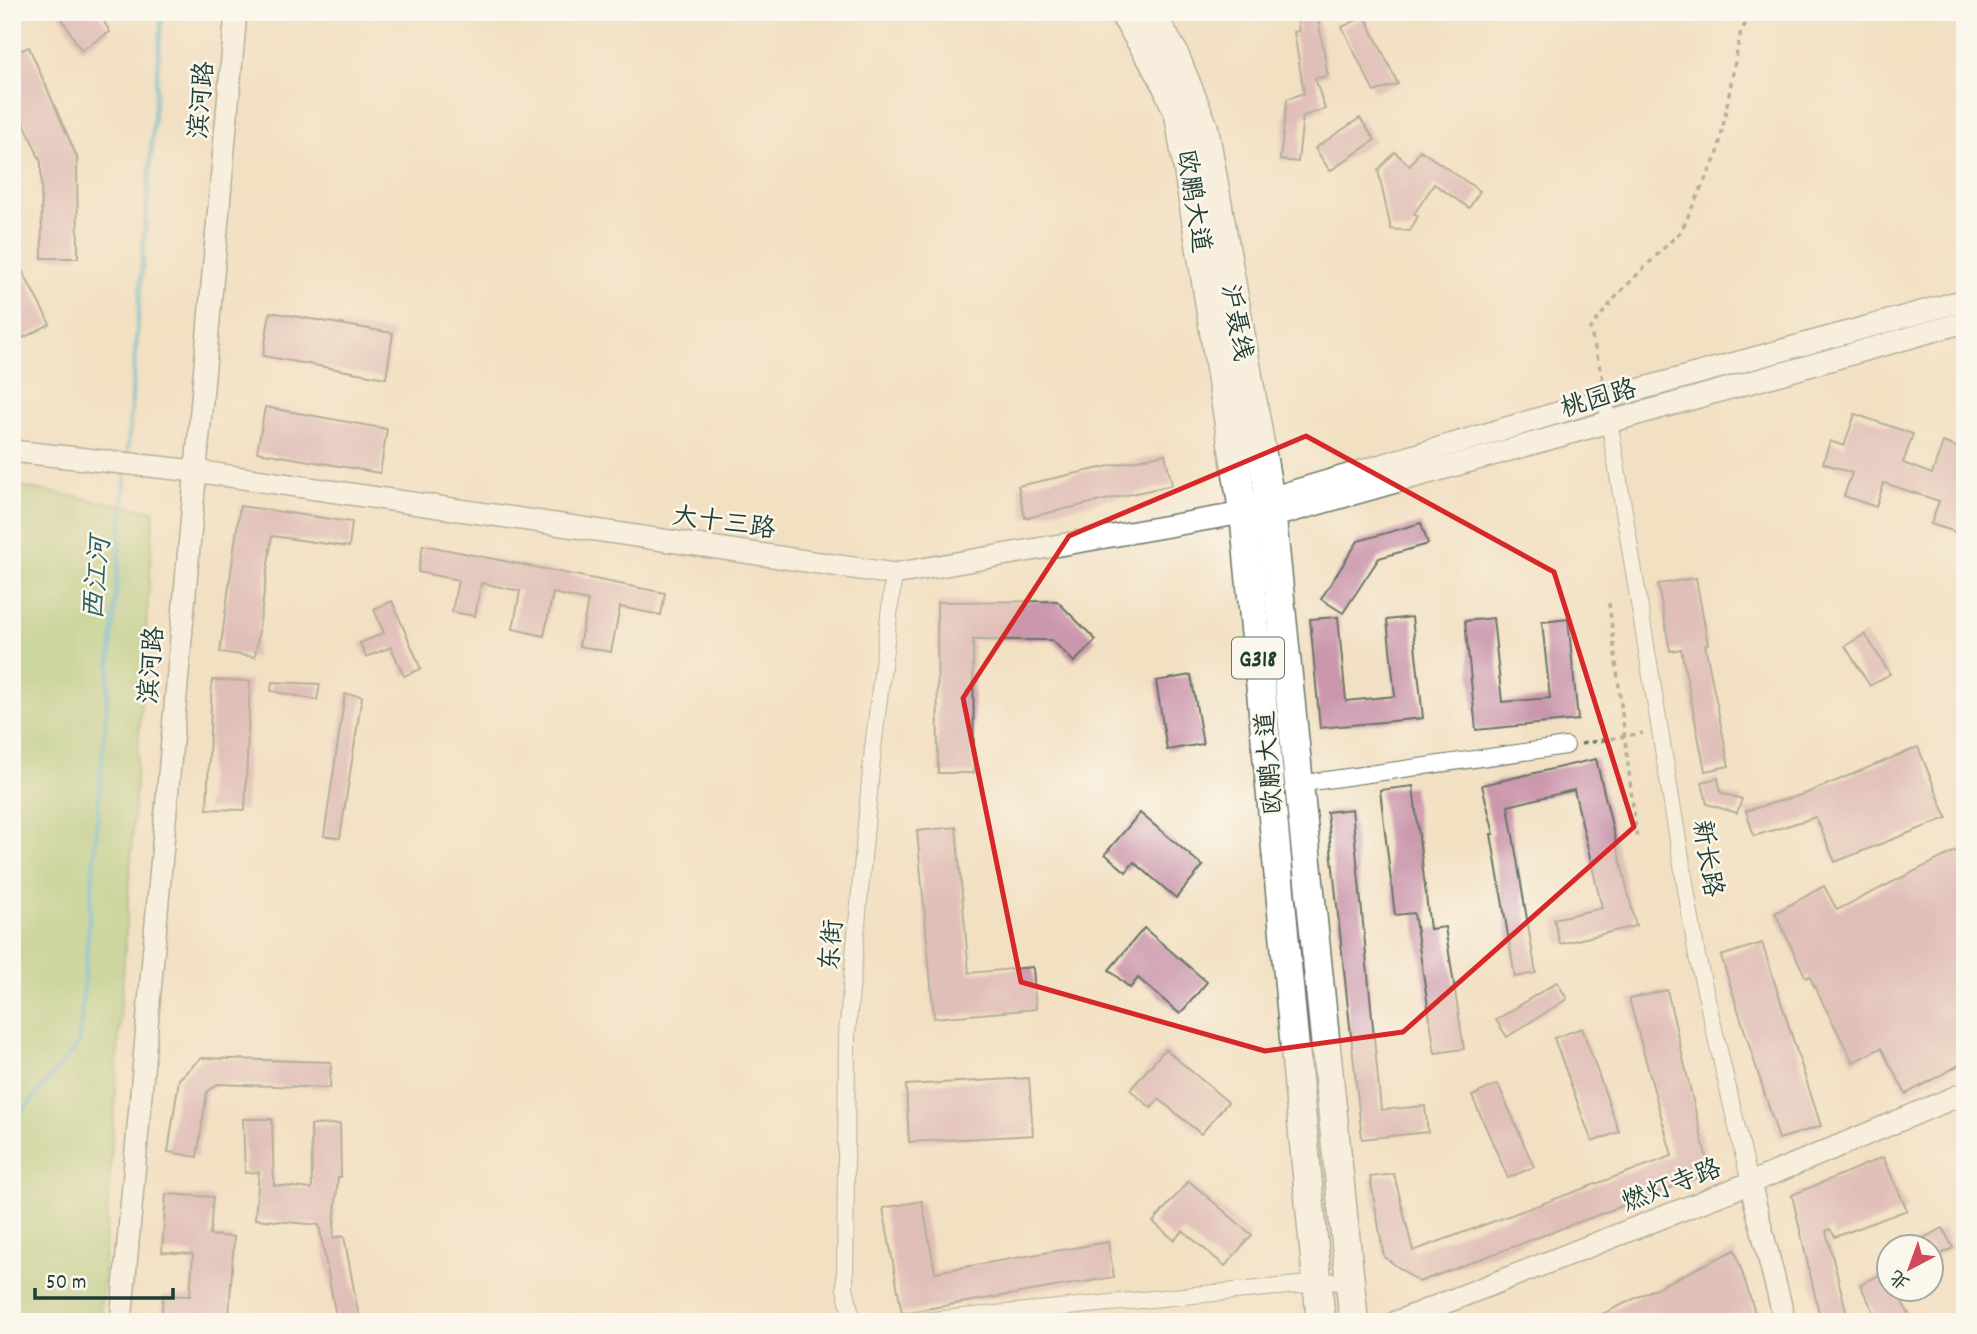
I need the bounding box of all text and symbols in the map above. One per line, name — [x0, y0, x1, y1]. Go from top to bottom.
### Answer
street label: 滨河路 — [182, 60, 225, 141]
street label: 欧鹏大道 — [1165, 147, 1218, 256]
street label: 沪聂线 — [1210, 281, 1260, 364]
street label: 桃园路 — [1556, 372, 1642, 429]
street label: 大十三路 — [669, 499, 778, 550]
water label: 西江河 — [76, 531, 124, 622]
street label: 滨河路 — [132, 625, 175, 706]
road number: G318 — [1232, 638, 1284, 678]
street label: 欧鹏大道 — [1249, 709, 1294, 816]
street label: 新长路 — [1681, 817, 1730, 900]
street label: 东街 — [813, 918, 854, 973]
street label: 燃灯寺路 — [1617, 1151, 1727, 1223]
north arrow — [1876, 1232, 1946, 1302]
scale bar — [35, 1257, 173, 1301]
text: 北 — [1885, 1262, 1917, 1295]
text: 50 m — [46, 1269, 86, 1299]

